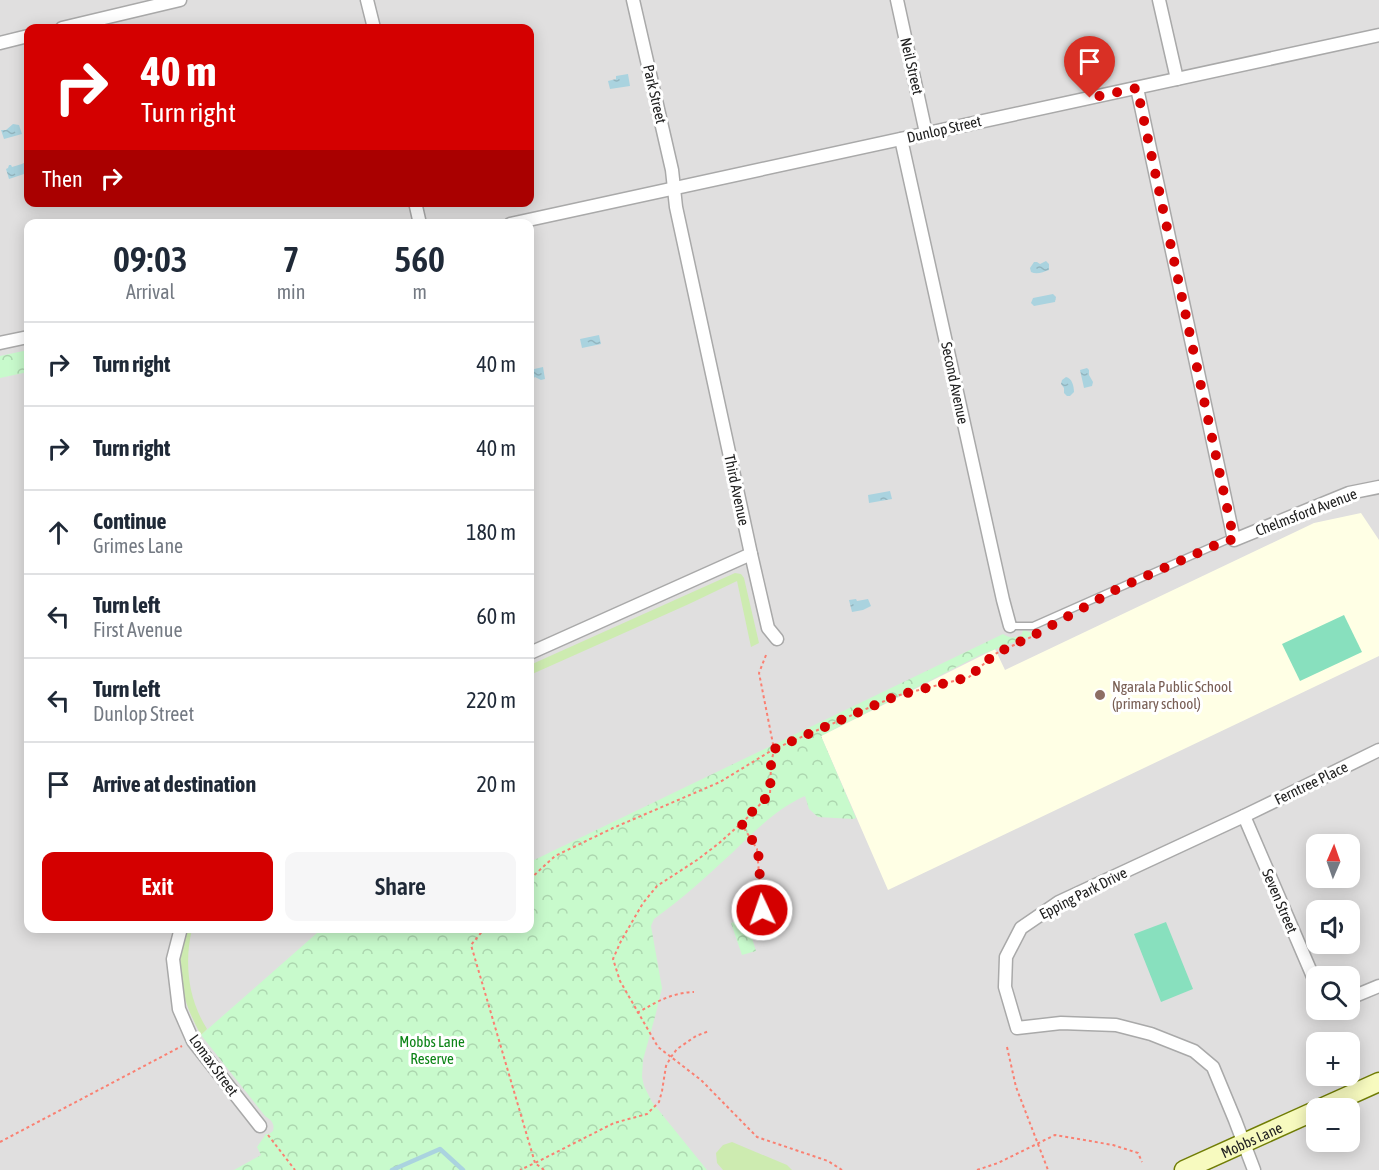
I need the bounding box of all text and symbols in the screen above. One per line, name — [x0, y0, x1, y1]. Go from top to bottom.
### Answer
street label: Neil Street — [897, 36, 927, 96]
pin — [1064, 36, 1115, 98]
icon: arrive — [1073, 45, 1106, 78]
text: 40 m — [141, 47, 216, 95]
icon: right — [42, 48, 120, 126]
street label: Park Street — [640, 63, 670, 125]
text: Turn right — [141, 97, 236, 128]
street label: Dunlop Street — [905, 112, 983, 146]
icon: right — [95, 162, 128, 195]
text: Then — [42, 166, 83, 192]
text: 09:03 — [113, 238, 188, 280]
text: 7 — [283, 238, 299, 280]
text: 560 — [394, 238, 445, 280]
text: Arrival — [126, 280, 175, 303]
text: min — [277, 280, 305, 303]
text: m — [412, 280, 427, 303]
street label: Second Avenue — [938, 340, 972, 426]
icon: right — [42, 348, 75, 381]
text: Turn right — [93, 351, 170, 377]
text: 40 m — [476, 351, 516, 377]
icon: right — [42, 432, 75, 465]
text: Turn right — [93, 435, 170, 461]
text: 40 m — [476, 435, 516, 461]
street label: Third Avenue — [721, 453, 753, 527]
street label: Chelmsford Avenue — [1253, 485, 1359, 539]
text: Continue — [93, 508, 167, 534]
icon: ahead — [42, 516, 75, 549]
text: 180 m — [466, 519, 516, 545]
text: Grimes Lane — [93, 534, 183, 557]
text: Turn left — [93, 592, 160, 618]
icon: left — [42, 600, 75, 633]
text: 60 m — [476, 603, 516, 629]
text: First Avenue — [93, 618, 182, 641]
text: Turn left — [93, 676, 160, 702]
place label: Ngarala Public School (primary school) — [1112, 678, 1232, 712]
icon: left — [42, 684, 75, 717]
text: 220 m — [466, 687, 516, 713]
marker: Ngarala Public School (primary school) — [1093, 688, 1107, 702]
text: Dunlop Street — [93, 702, 194, 725]
street label: Ferntree Place — [1272, 758, 1351, 808]
icon: arrive — [42, 768, 75, 801]
text: Arrive at destination — [93, 771, 256, 797]
text: 20 m — [476, 771, 516, 797]
north arrow — [1306, 834, 1360, 888]
map controls — [1306, 834, 1360, 1152]
button: Exit — [42, 852, 273, 921]
button: Share — [285, 852, 516, 921]
street label: Epping Park Drive — [1036, 864, 1130, 922]
street label: Seven Street — [1259, 866, 1301, 936]
position arrow — [730, 878, 794, 942]
button: sound — [1306, 900, 1360, 954]
button: search — [1306, 966, 1360, 1020]
street label: Lomax Street — [186, 1031, 242, 1099]
button: + — [1306, 1032, 1360, 1086]
park label: Mobbs Lane Reserve — [399, 1033, 465, 1067]
button: − — [1306, 1098, 1360, 1152]
street label: Mobbs Lane — [1218, 1118, 1285, 1161]

